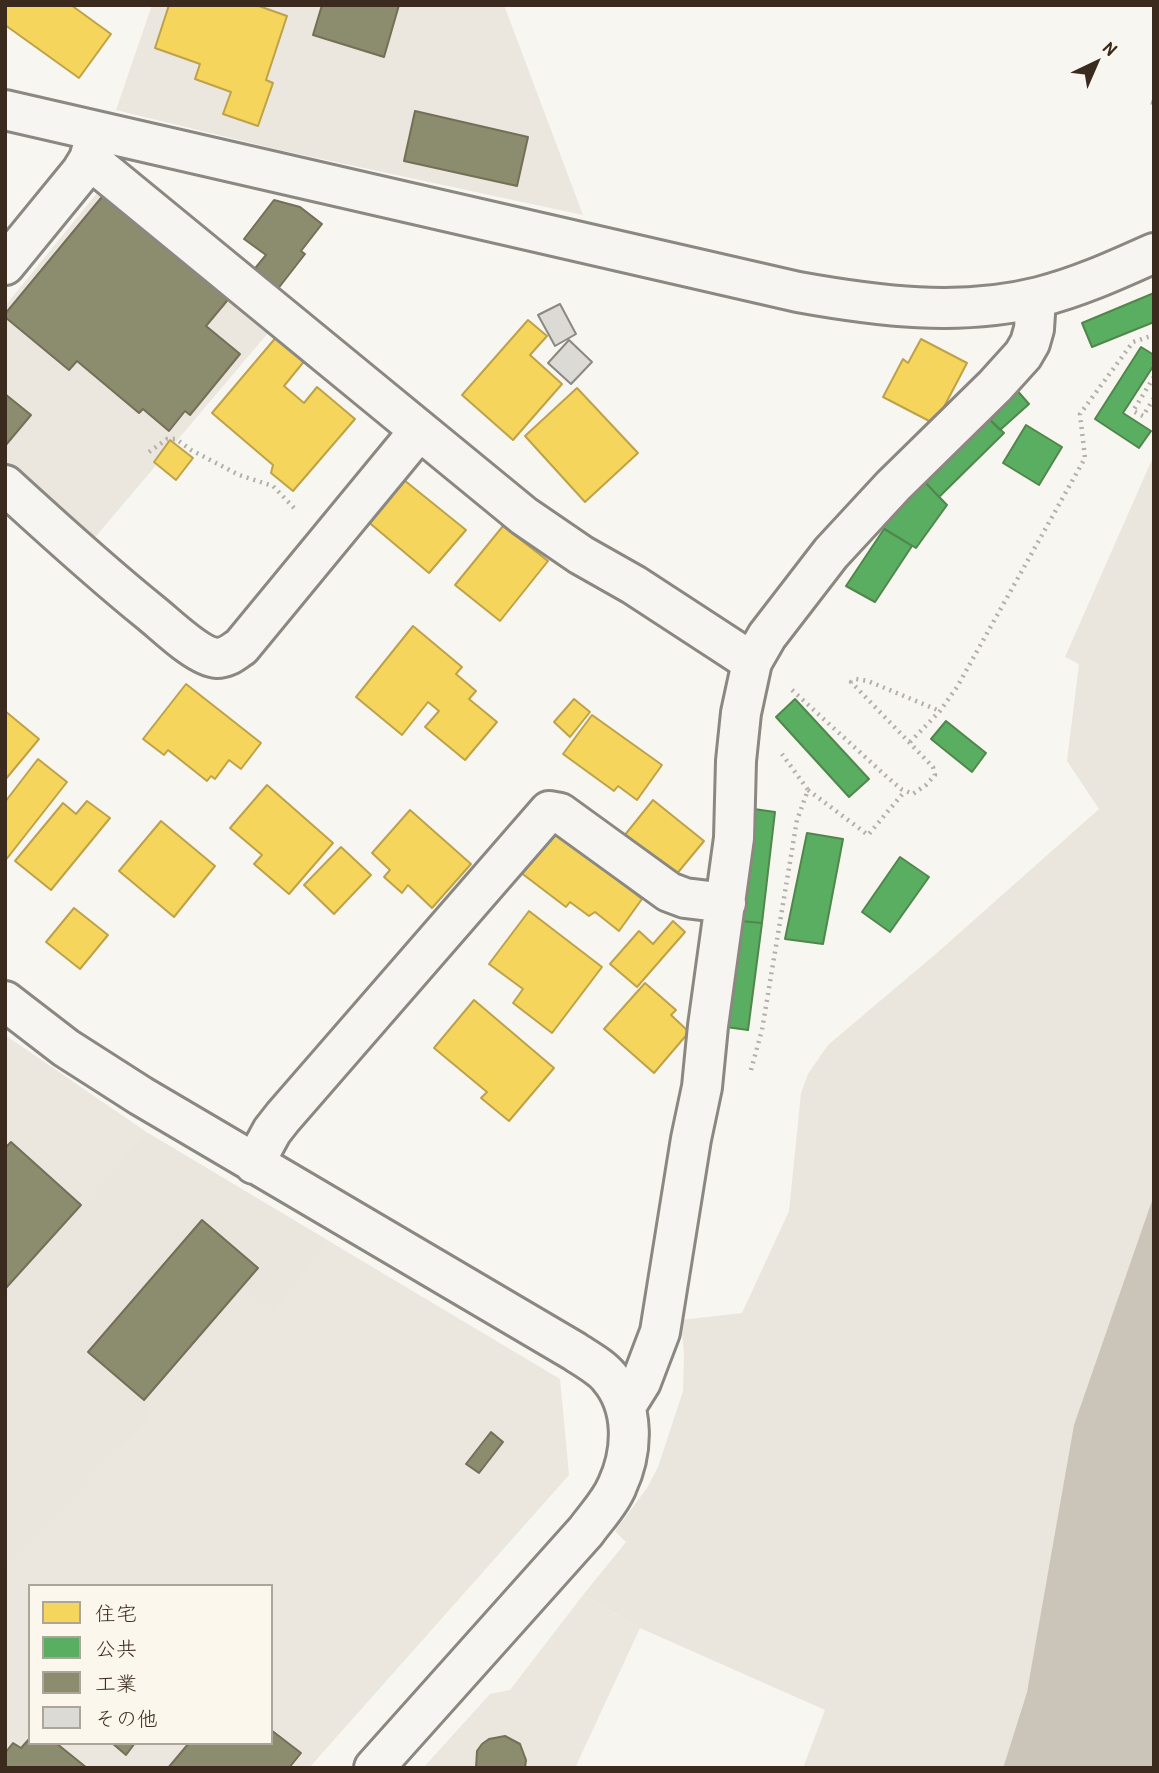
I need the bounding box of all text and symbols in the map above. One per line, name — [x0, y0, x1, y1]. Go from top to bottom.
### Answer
north arrow — [1061, 28, 1131, 98]
text: N — [1098, 35, 1123, 61]
legend — [28, 1584, 273, 1745]
text: 住宅 — [95, 1599, 137, 1628]
text: 公共 — [95, 1634, 137, 1663]
text: 工業 — [95, 1669, 137, 1698]
text: その他 — [95, 1704, 158, 1733]

